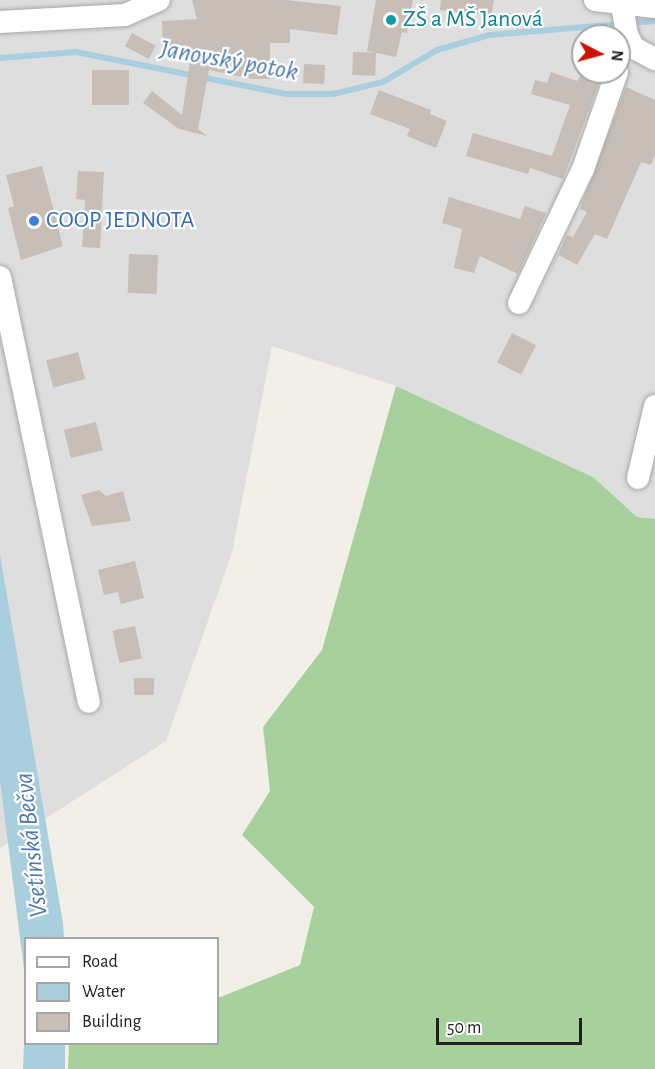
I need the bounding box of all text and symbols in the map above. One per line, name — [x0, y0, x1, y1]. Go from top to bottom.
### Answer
place label: ZŠ a MŠ Janová — [403, 6, 543, 34]
marker: ZŠ a MŠ Janová — [384, 13, 398, 27]
north arrow — [571, 24, 631, 84]
water label: Janovský potok — [158, 34, 300, 88]
text: N — [608, 49, 625, 62]
place label: COOP JEDNOTA — [46, 207, 194, 235]
marker: COOP JEDNOTA — [27, 214, 41, 228]
water label: Vsetínská Bečva — [9, 771, 55, 919]
legend — [24, 937, 219, 1045]
text: Road — [82, 953, 118, 971]
text: Water — [82, 983, 125, 1001]
scale bar — [439, 1006, 584, 1044]
text: Building — [82, 1013, 141, 1031]
text: 50 m — [447, 1019, 481, 1037]

